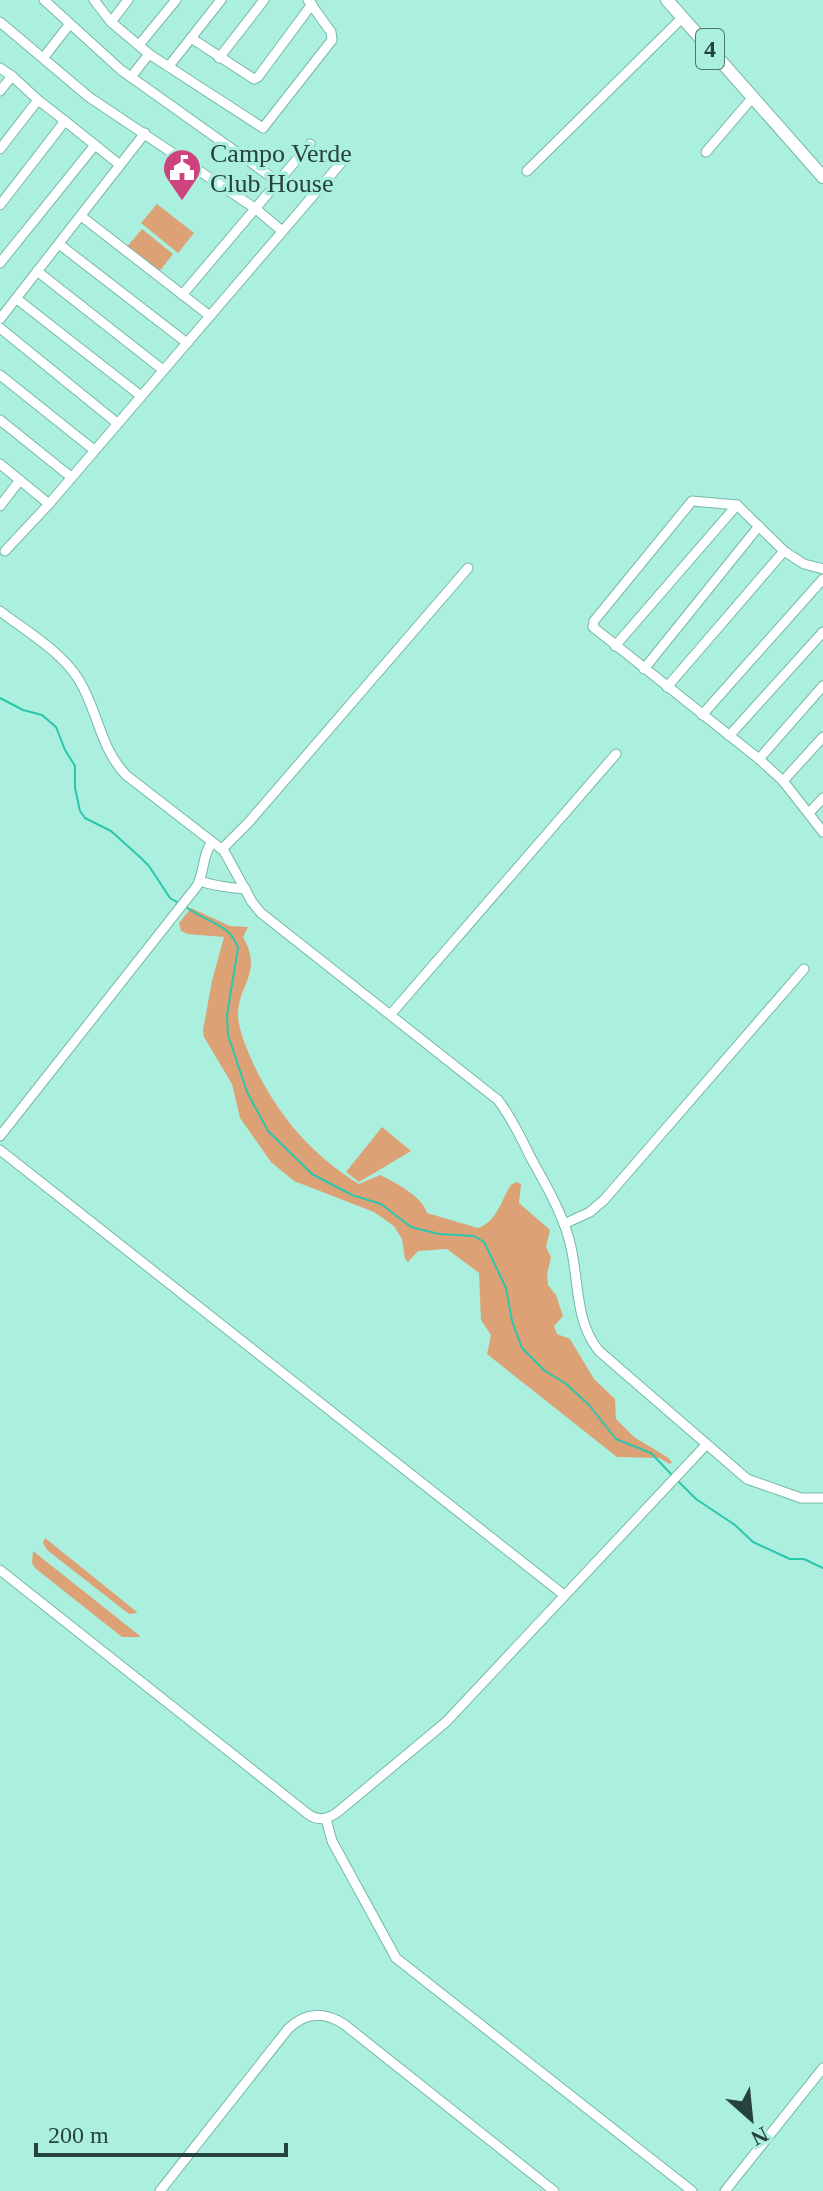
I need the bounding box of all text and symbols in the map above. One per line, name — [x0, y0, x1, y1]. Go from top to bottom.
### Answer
road number: 4 — [696, 29, 724, 69]
place label: Campo Verde Club House — [210, 139, 352, 198]
public building icon: Campo Verde Club House — [161, 147, 203, 202]
north arrow — [711, 2079, 791, 2159]
scale bar — [36, 2107, 286, 2157]
text: 200 m — [48, 2122, 109, 2148]
text: N — [747, 2122, 773, 2151]

